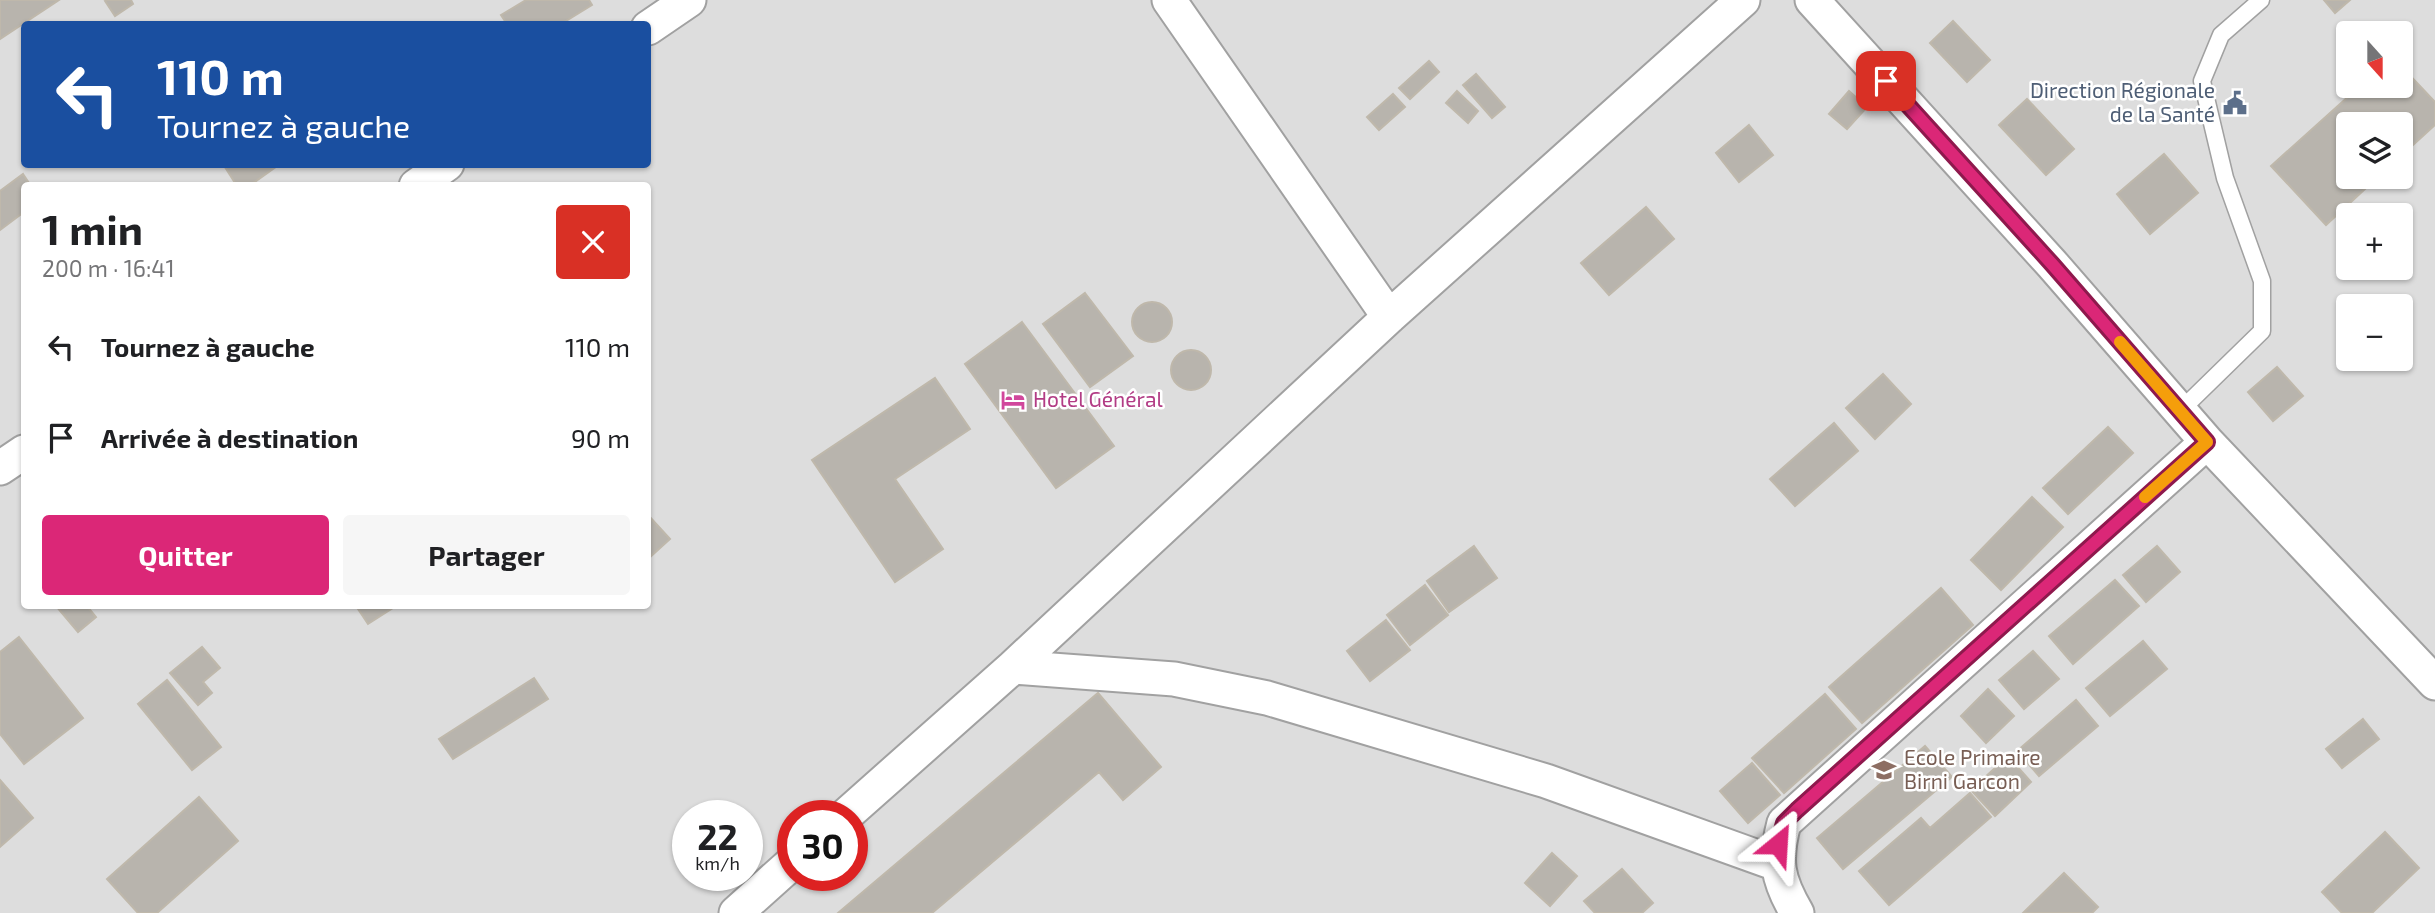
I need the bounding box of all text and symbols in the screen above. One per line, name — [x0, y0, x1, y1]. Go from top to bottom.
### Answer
north arrow — [2336, 21, 2413, 98]
map controls — [2336, 21, 2413, 371]
text: 110 m — [157, 46, 284, 105]
icon: left — [42, 49, 133, 140]
pin — [1856, 51, 1916, 111]
icon: arrive — [1867, 62, 1905, 100]
place label: Direction Régionale de la Santé — [2030, 77, 2215, 126]
public building icon: Direction Régionale de la Santé — [2221, 89, 2249, 117]
text: Tournez à gauche — [157, 106, 410, 144]
button: layers — [2336, 112, 2413, 189]
text: 1 min — [42, 203, 143, 253]
button: + — [2336, 203, 2413, 280]
button: close — [556, 205, 630, 279]
text: 200 m · 16:41 — [42, 254, 175, 282]
button: − — [2336, 294, 2413, 371]
icon: left — [42, 328, 80, 366]
text: Tournez à gauche — [101, 331, 315, 362]
text: 110 m — [565, 331, 630, 362]
hotel icon: Hotel Général — [999, 386, 1027, 414]
place label: Hotel Général — [1033, 386, 1164, 411]
icon: arrive — [42, 419, 80, 457]
text: Arrivée à destination — [101, 422, 358, 453]
text: 90 m — [571, 422, 630, 453]
button: Quitter — [42, 515, 329, 595]
button: Partager — [343, 515, 630, 595]
place label: Ecole Primaire Birni Garcon — [1904, 744, 2041, 793]
school or university icon: Ecole Primaire Birni Garcon — [1870, 756, 1898, 784]
speed limit sign: 30 — [777, 800, 868, 891]
position arrow — [1741, 807, 1815, 881]
text: 22 — [697, 815, 738, 857]
text: km/h — [695, 852, 740, 874]

